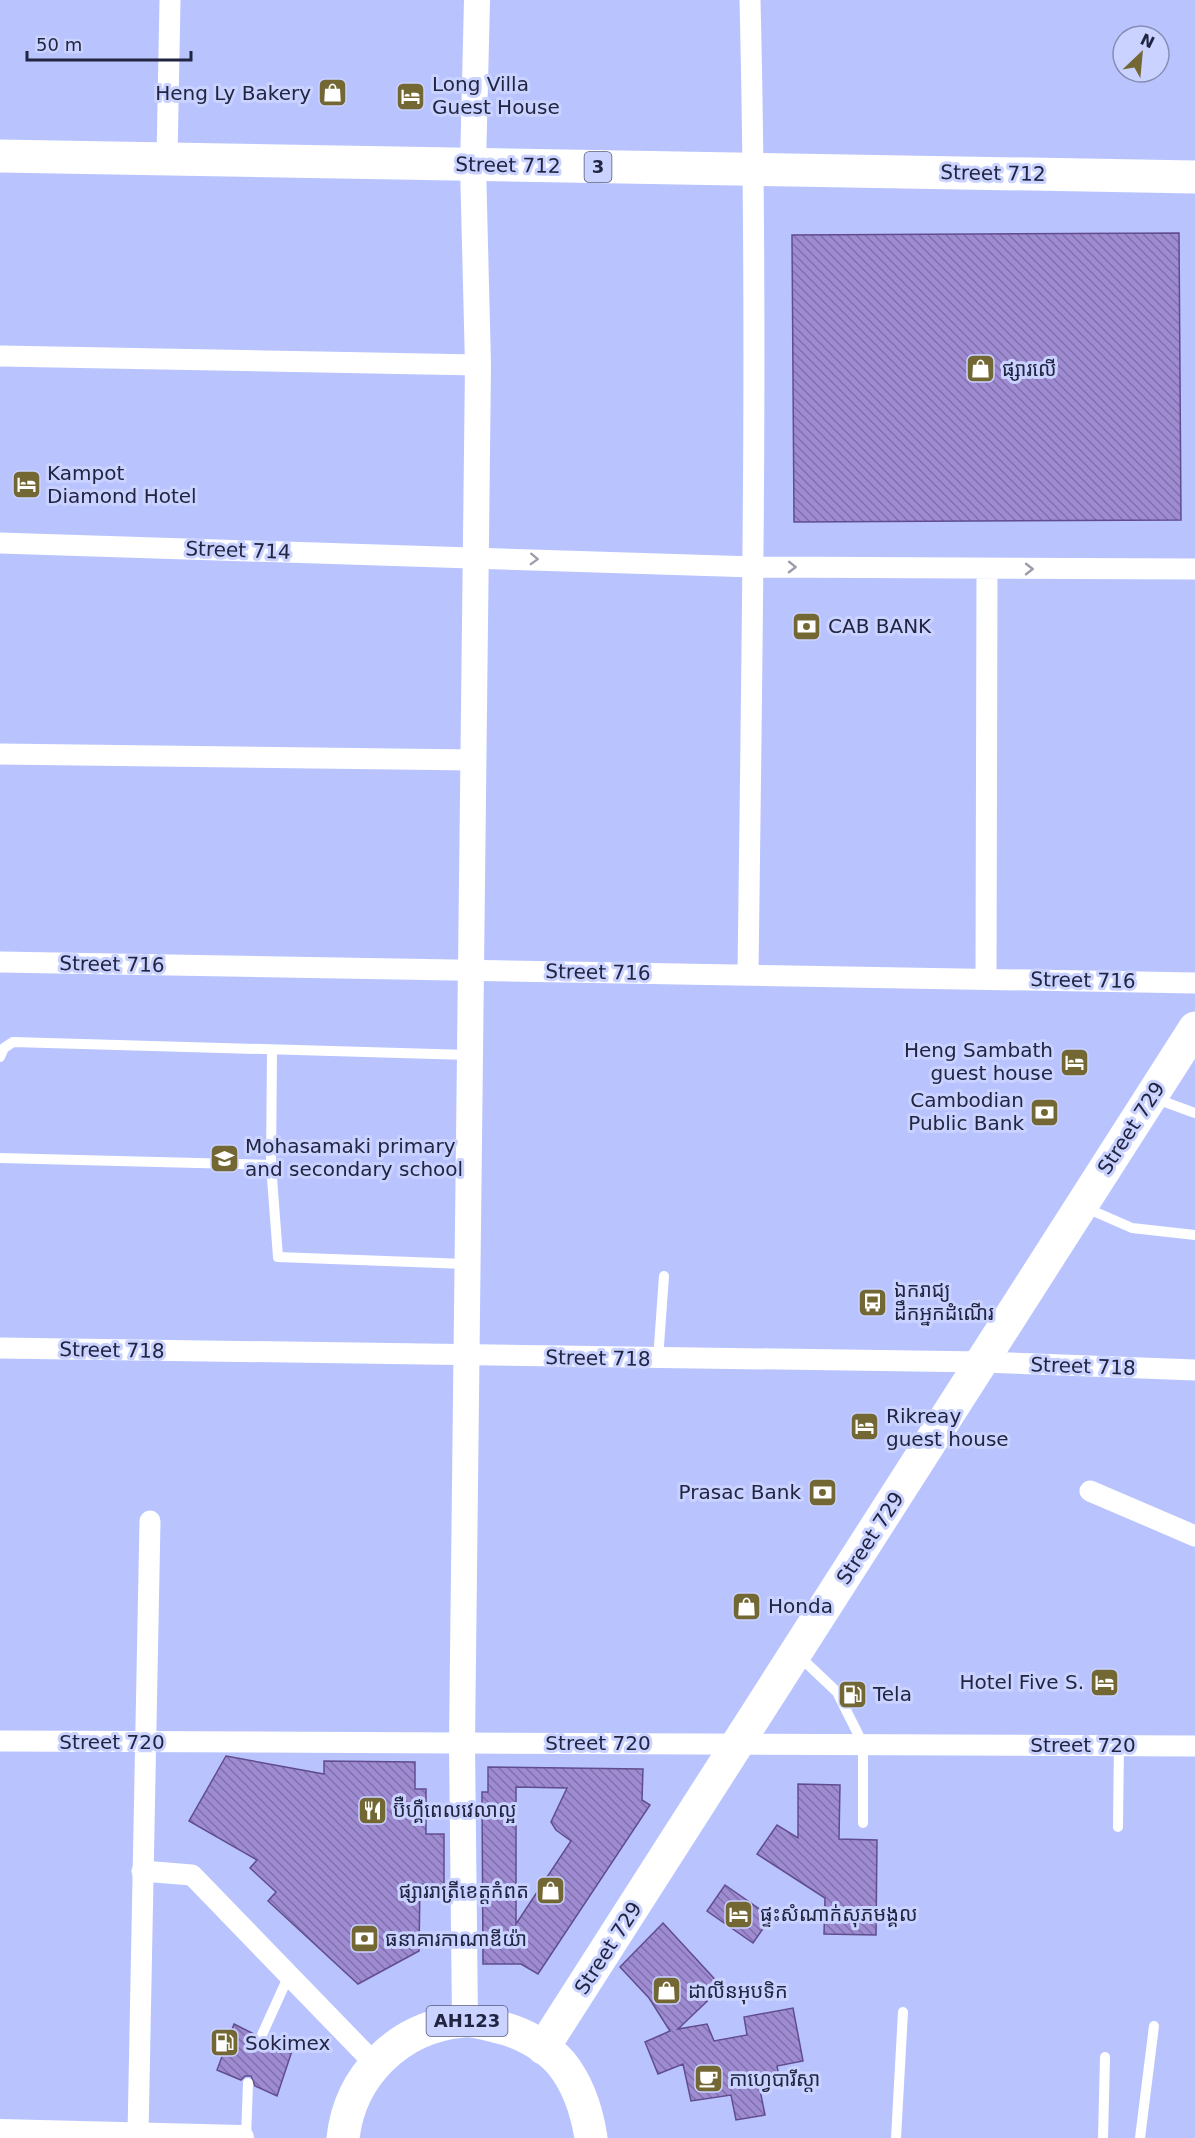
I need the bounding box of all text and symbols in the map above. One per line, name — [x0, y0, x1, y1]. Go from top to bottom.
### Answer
scale bar — [27, 24, 190, 62]
north arrow — [1111, 24, 1171, 84]
text: N — [1137, 29, 1158, 52]
text: 50 m — [36, 34, 82, 55]
place label: Long Villa Guest House — [432, 72, 560, 119]
shop icon: Heng Ly Bakery — [316, 77, 348, 109]
hotel icon: Long Villa Guest House — [395, 80, 427, 112]
place label: Heng Ly Bakery — [155, 81, 311, 105]
street label: Street 712 — [455, 152, 561, 178]
road number: 3 — [584, 152, 612, 182]
street label: Street 712 — [940, 160, 1046, 186]
shop icon: ផ្សារលើ — [965, 353, 997, 385]
place label: ផ្សារលើ — [1002, 357, 1056, 381]
place label: Kampot Diamond Hotel — [47, 461, 197, 508]
hotel icon: Kampot Diamond Hotel — [10, 469, 42, 501]
street label: Street 714 — [185, 536, 291, 564]
one-way arrow — [529, 553, 538, 566]
one-way arrow — [787, 561, 796, 573]
one-way arrow — [1024, 563, 1033, 575]
bank icon: CAB BANK — [791, 610, 823, 642]
place label: CAB BANK — [828, 614, 932, 638]
street label: Street 716 — [59, 951, 165, 977]
street label: Street 716 — [545, 959, 651, 985]
street label: Street 716 — [1030, 967, 1136, 993]
place label: Heng Sambath guest house — [904, 1038, 1053, 1085]
hotel icon: Heng Sambath guest house — [1058, 1046, 1090, 1078]
street label: Street 729 — [1092, 1077, 1170, 1179]
place label: Cambodian Public Bank — [908, 1088, 1024, 1135]
bank icon: Cambodian Public Bank — [1029, 1096, 1061, 1128]
place label: Mohasamaki primary and secondary school — [245, 1134, 463, 1181]
school or university icon: Mohasamaki primary and secondary school — [208, 1142, 240, 1174]
place label: ឯករាជ្យ ដឹកអ្នកដំណើរ — [894, 1278, 994, 1326]
bus stop icon: ឯករាជ្យ ដឹកអ្នកដំណើរ — [857, 1286, 889, 1318]
street label: Street 718 — [59, 1337, 165, 1363]
street label: Street 718 — [545, 1345, 651, 1371]
street label: Street 718 — [1030, 1352, 1136, 1380]
place label: Rikreay guest house — [886, 1404, 1009, 1451]
hotel icon: Rikreay guest house — [849, 1411, 881, 1443]
bank icon: Prasac Bank — [806, 1476, 838, 1508]
place label: Prasac Bank — [679, 1480, 801, 1504]
street label: Street 729 — [831, 1487, 909, 1589]
shop icon: Honda — [731, 1590, 763, 1622]
place label: Honda — [768, 1594, 833, 1618]
hotel icon: Hotel Five S. — [1089, 1666, 1121, 1698]
place label: Hotel Five S. — [960, 1670, 1084, 1694]
fuel station icon: Tela — [836, 1678, 868, 1710]
place label: Tela — [872, 1682, 912, 1706]
street label: Street 720 — [59, 1730, 165, 1754]
street label: Street 720 — [545, 1731, 651, 1755]
street label: Street 720 — [1030, 1733, 1136, 1757]
restaurant icon: ប៊ឺហ្គឺពេលវេលាល្អ — [356, 1794, 388, 1826]
place label: ប៊ឺហ្គឺពេលវេលាល្អ — [393, 1795, 516, 1823]
shop icon: ផ្សាររាត្រីខេត្តកំពត — [534, 1875, 566, 1907]
place label: ផ្សាររាត្រីខេត្តកំពត — [399, 1879, 529, 1904]
street label: Street 729 — [569, 1897, 647, 1999]
hotel icon: ផ្ទះសំណាក់សុភមង្គល — [723, 1898, 755, 1930]
place label: ផ្ទះសំណាក់សុភមង្គល — [760, 1902, 917, 1928]
bank icon: ធនាគារកាណាឌីយ៉ា — [348, 1923, 380, 1955]
place label: ធនាគារកាណាឌីយ៉ា — [385, 1927, 527, 1951]
shop icon: ដាលីនអុបទិក — [651, 1975, 683, 2007]
place label: ដាលីនអុបទិក — [688, 1979, 788, 2005]
road number: AH123 — [426, 2006, 508, 2036]
fuel station icon: Sokimex — [208, 2027, 240, 2059]
place label: Sokimex — [245, 2031, 331, 2055]
cafe icon: កាហ្វេបារីស្តា — [692, 2063, 724, 2095]
place label: កាហ្វេបារីស្តា — [729, 2067, 820, 2092]

